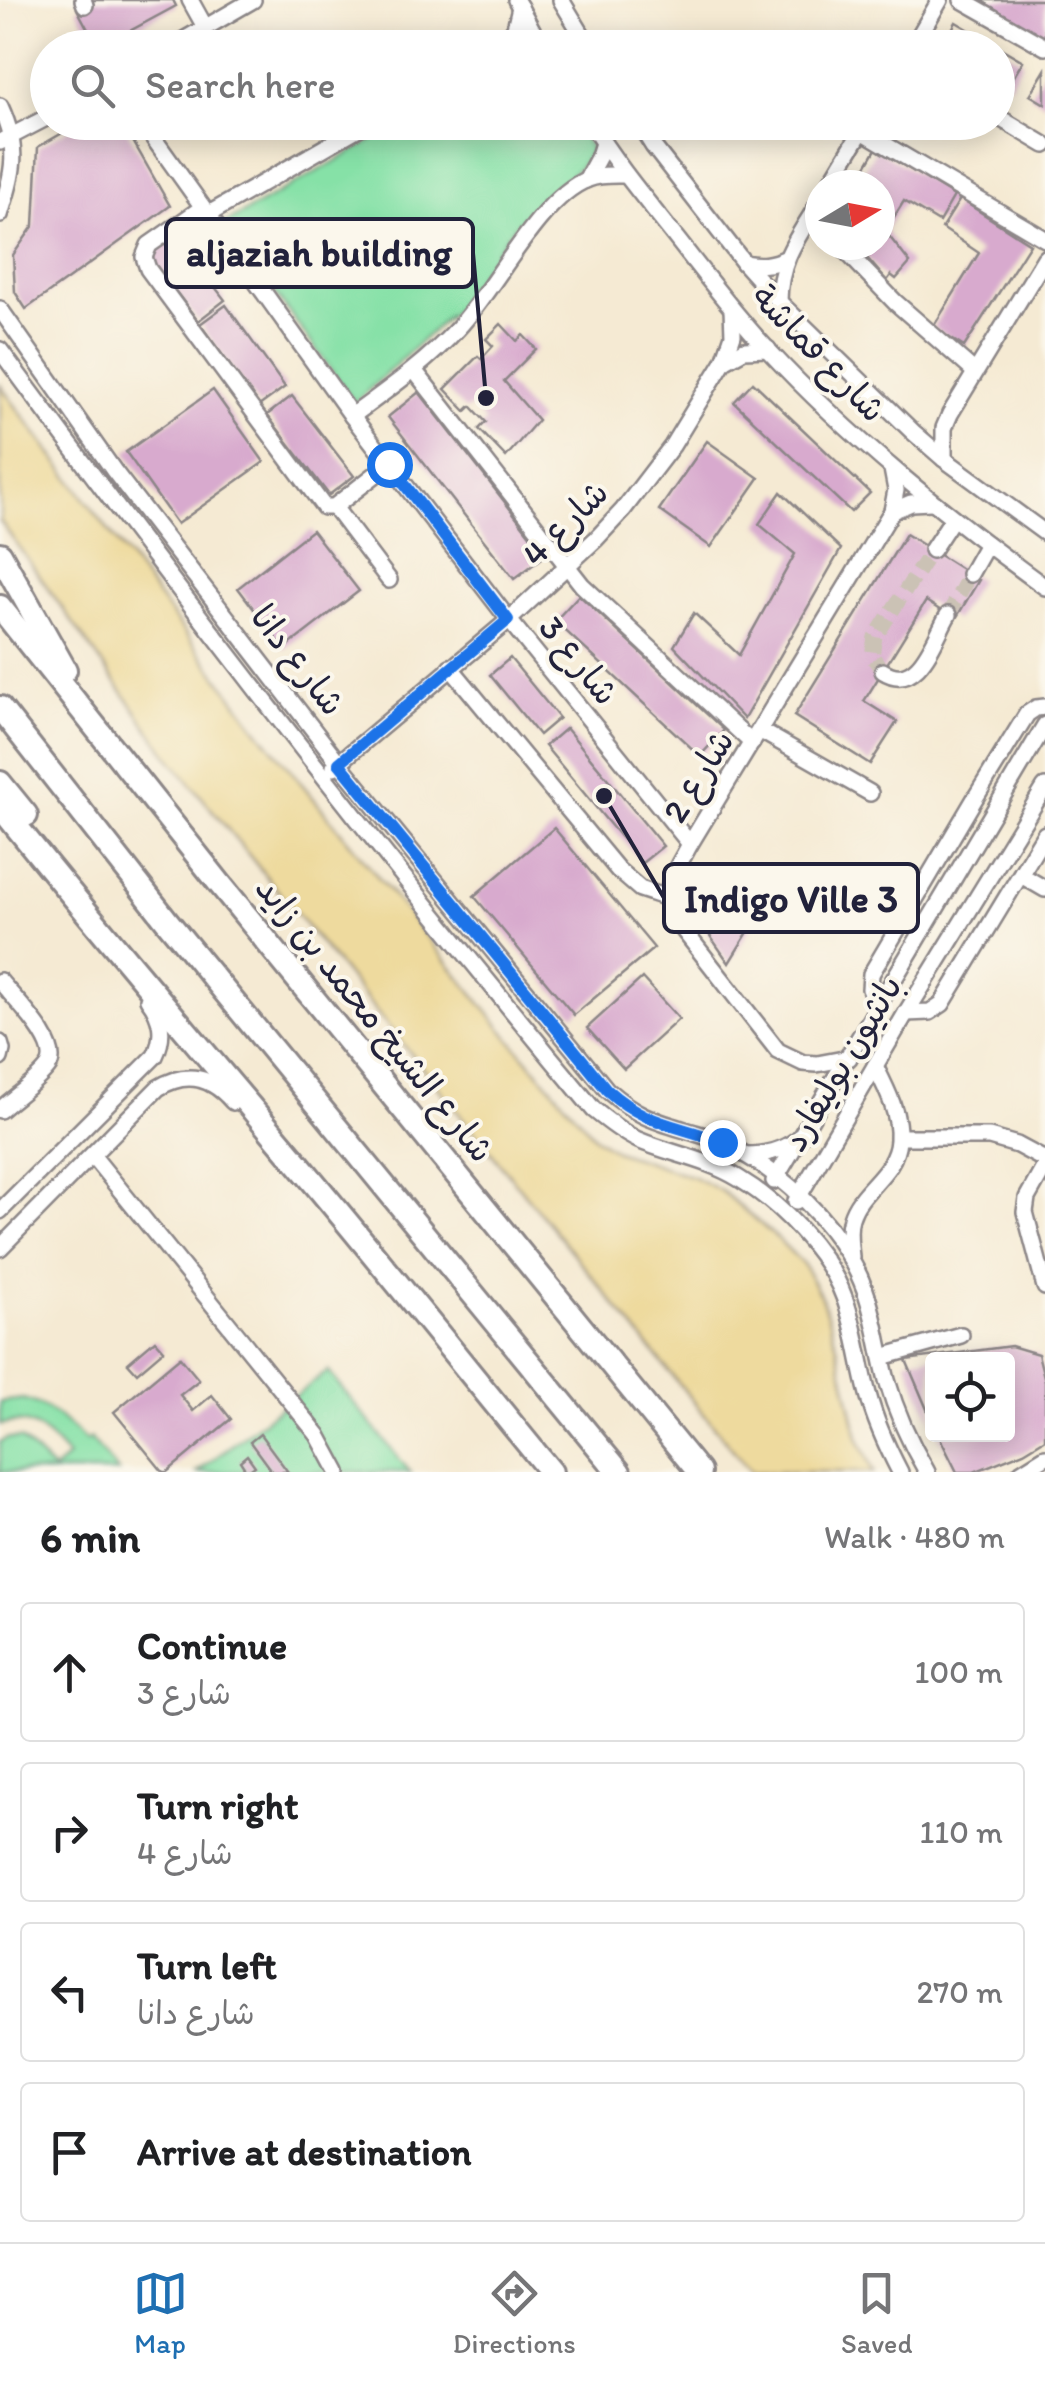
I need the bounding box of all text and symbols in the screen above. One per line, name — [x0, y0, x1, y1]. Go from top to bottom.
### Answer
search box — [30, 30, 1015, 140]
icon: search — [65, 58, 120, 113]
text: Search here — [145, 62, 336, 108]
north arrow — [805, 170, 895, 260]
callout: aljaziah building — [166, 219, 473, 287]
text: aljaziah building — [186, 230, 453, 276]
street label: شارع قماشة — [740, 275, 895, 433]
route start — [367, 442, 413, 488]
street label: شارع 4 — [513, 471, 620, 578]
street label: شارع دانا — [239, 596, 354, 726]
street label: شارع 3 — [527, 607, 628, 716]
street label: شارع 2 — [653, 722, 746, 833]
callout: Indigo Ville 3 — [664, 864, 918, 932]
street label: شارع الشيخ محمد بن زايد — [244, 868, 503, 1173]
text: Indigo Ville 3 — [684, 876, 898, 922]
street label: بانثيون بوليفارد — [773, 967, 911, 1159]
route end — [700, 1120, 746, 1166]
map controls — [925, 1352, 1015, 1442]
button: locate — [925, 1352, 1015, 1442]
text: 6 min — [40, 1512, 140, 1563]
text: Walk · 480 m — [824, 1518, 1005, 1556]
text: Continue — [137, 1623, 287, 1669]
icon: ahead — [42, 1645, 97, 1700]
text: 100 m — [915, 1653, 1003, 1691]
text: شارع 3 — [137, 1674, 231, 1712]
text: Turn right — [137, 1783, 299, 1829]
icon: right — [42, 1805, 97, 1860]
text: 110 m — [919, 1813, 1003, 1851]
text: شارع 4 — [137, 1834, 233, 1872]
text: Turn left — [137, 1943, 277, 1989]
icon: left — [42, 1965, 97, 2020]
text: 270 m — [916, 1973, 1003, 2011]
text: شارع دانا — [137, 1994, 255, 2032]
icon: arrive — [42, 2125, 97, 2180]
text: Arrive at destination — [137, 2129, 472, 2175]
tab: Map — [133, 2266, 188, 2360]
tab: Directions — [453, 2266, 576, 2360]
tab: Saved — [841, 2266, 912, 2360]

